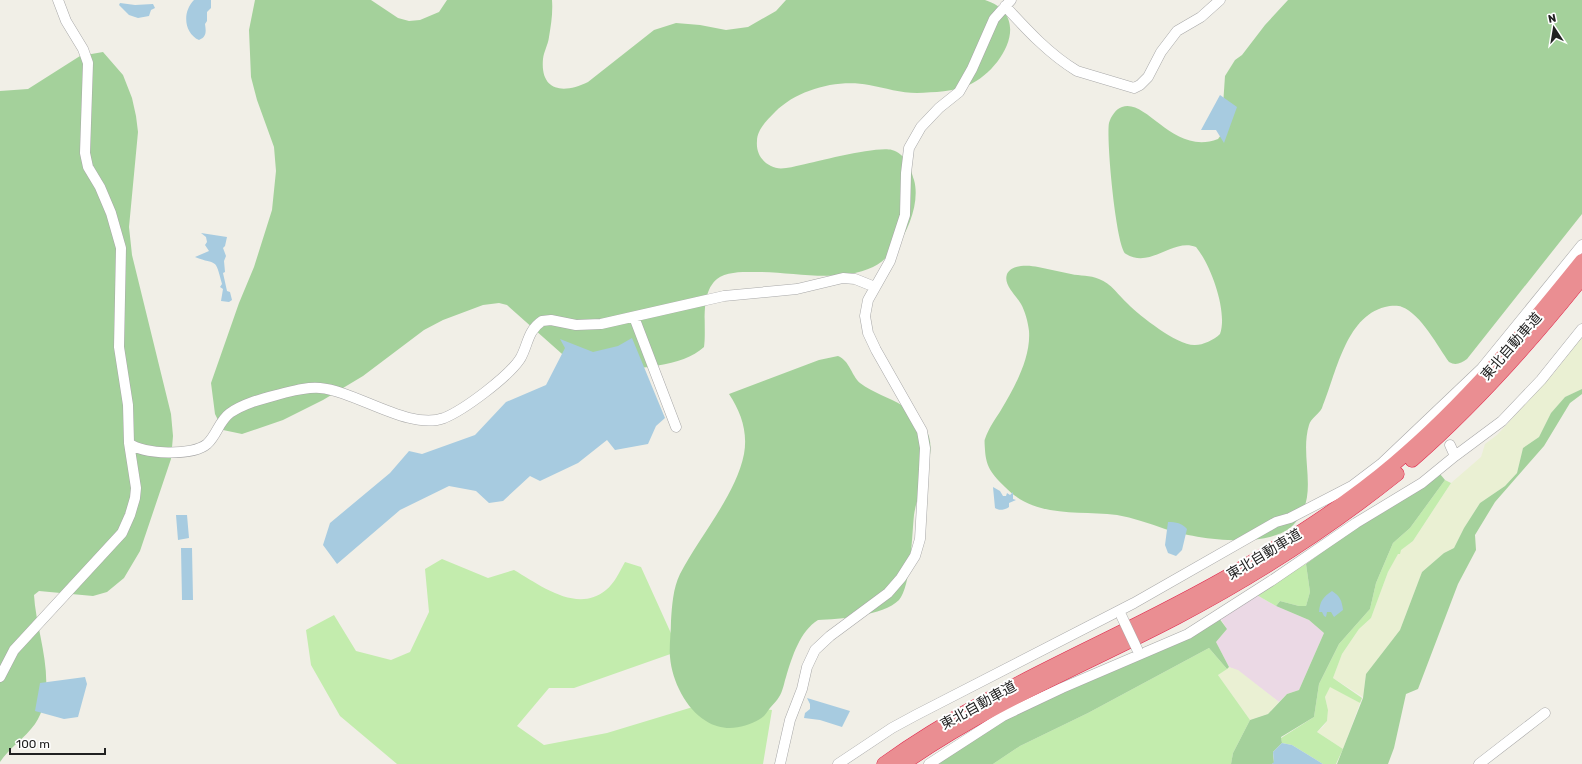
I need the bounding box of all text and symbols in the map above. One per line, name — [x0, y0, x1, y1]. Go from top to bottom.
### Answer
north arrow — [1534, 8, 1574, 48]
text: N — [1547, 12, 1557, 26]
street label: 東北自動車道 — [1477, 309, 1545, 384]
street label: 東北自動車道 — [1224, 526, 1305, 583]
street label: 東北自動車道 — [937, 678, 1019, 733]
scale bar — [10, 730, 105, 756]
text: 100 m — [16, 737, 50, 751]

